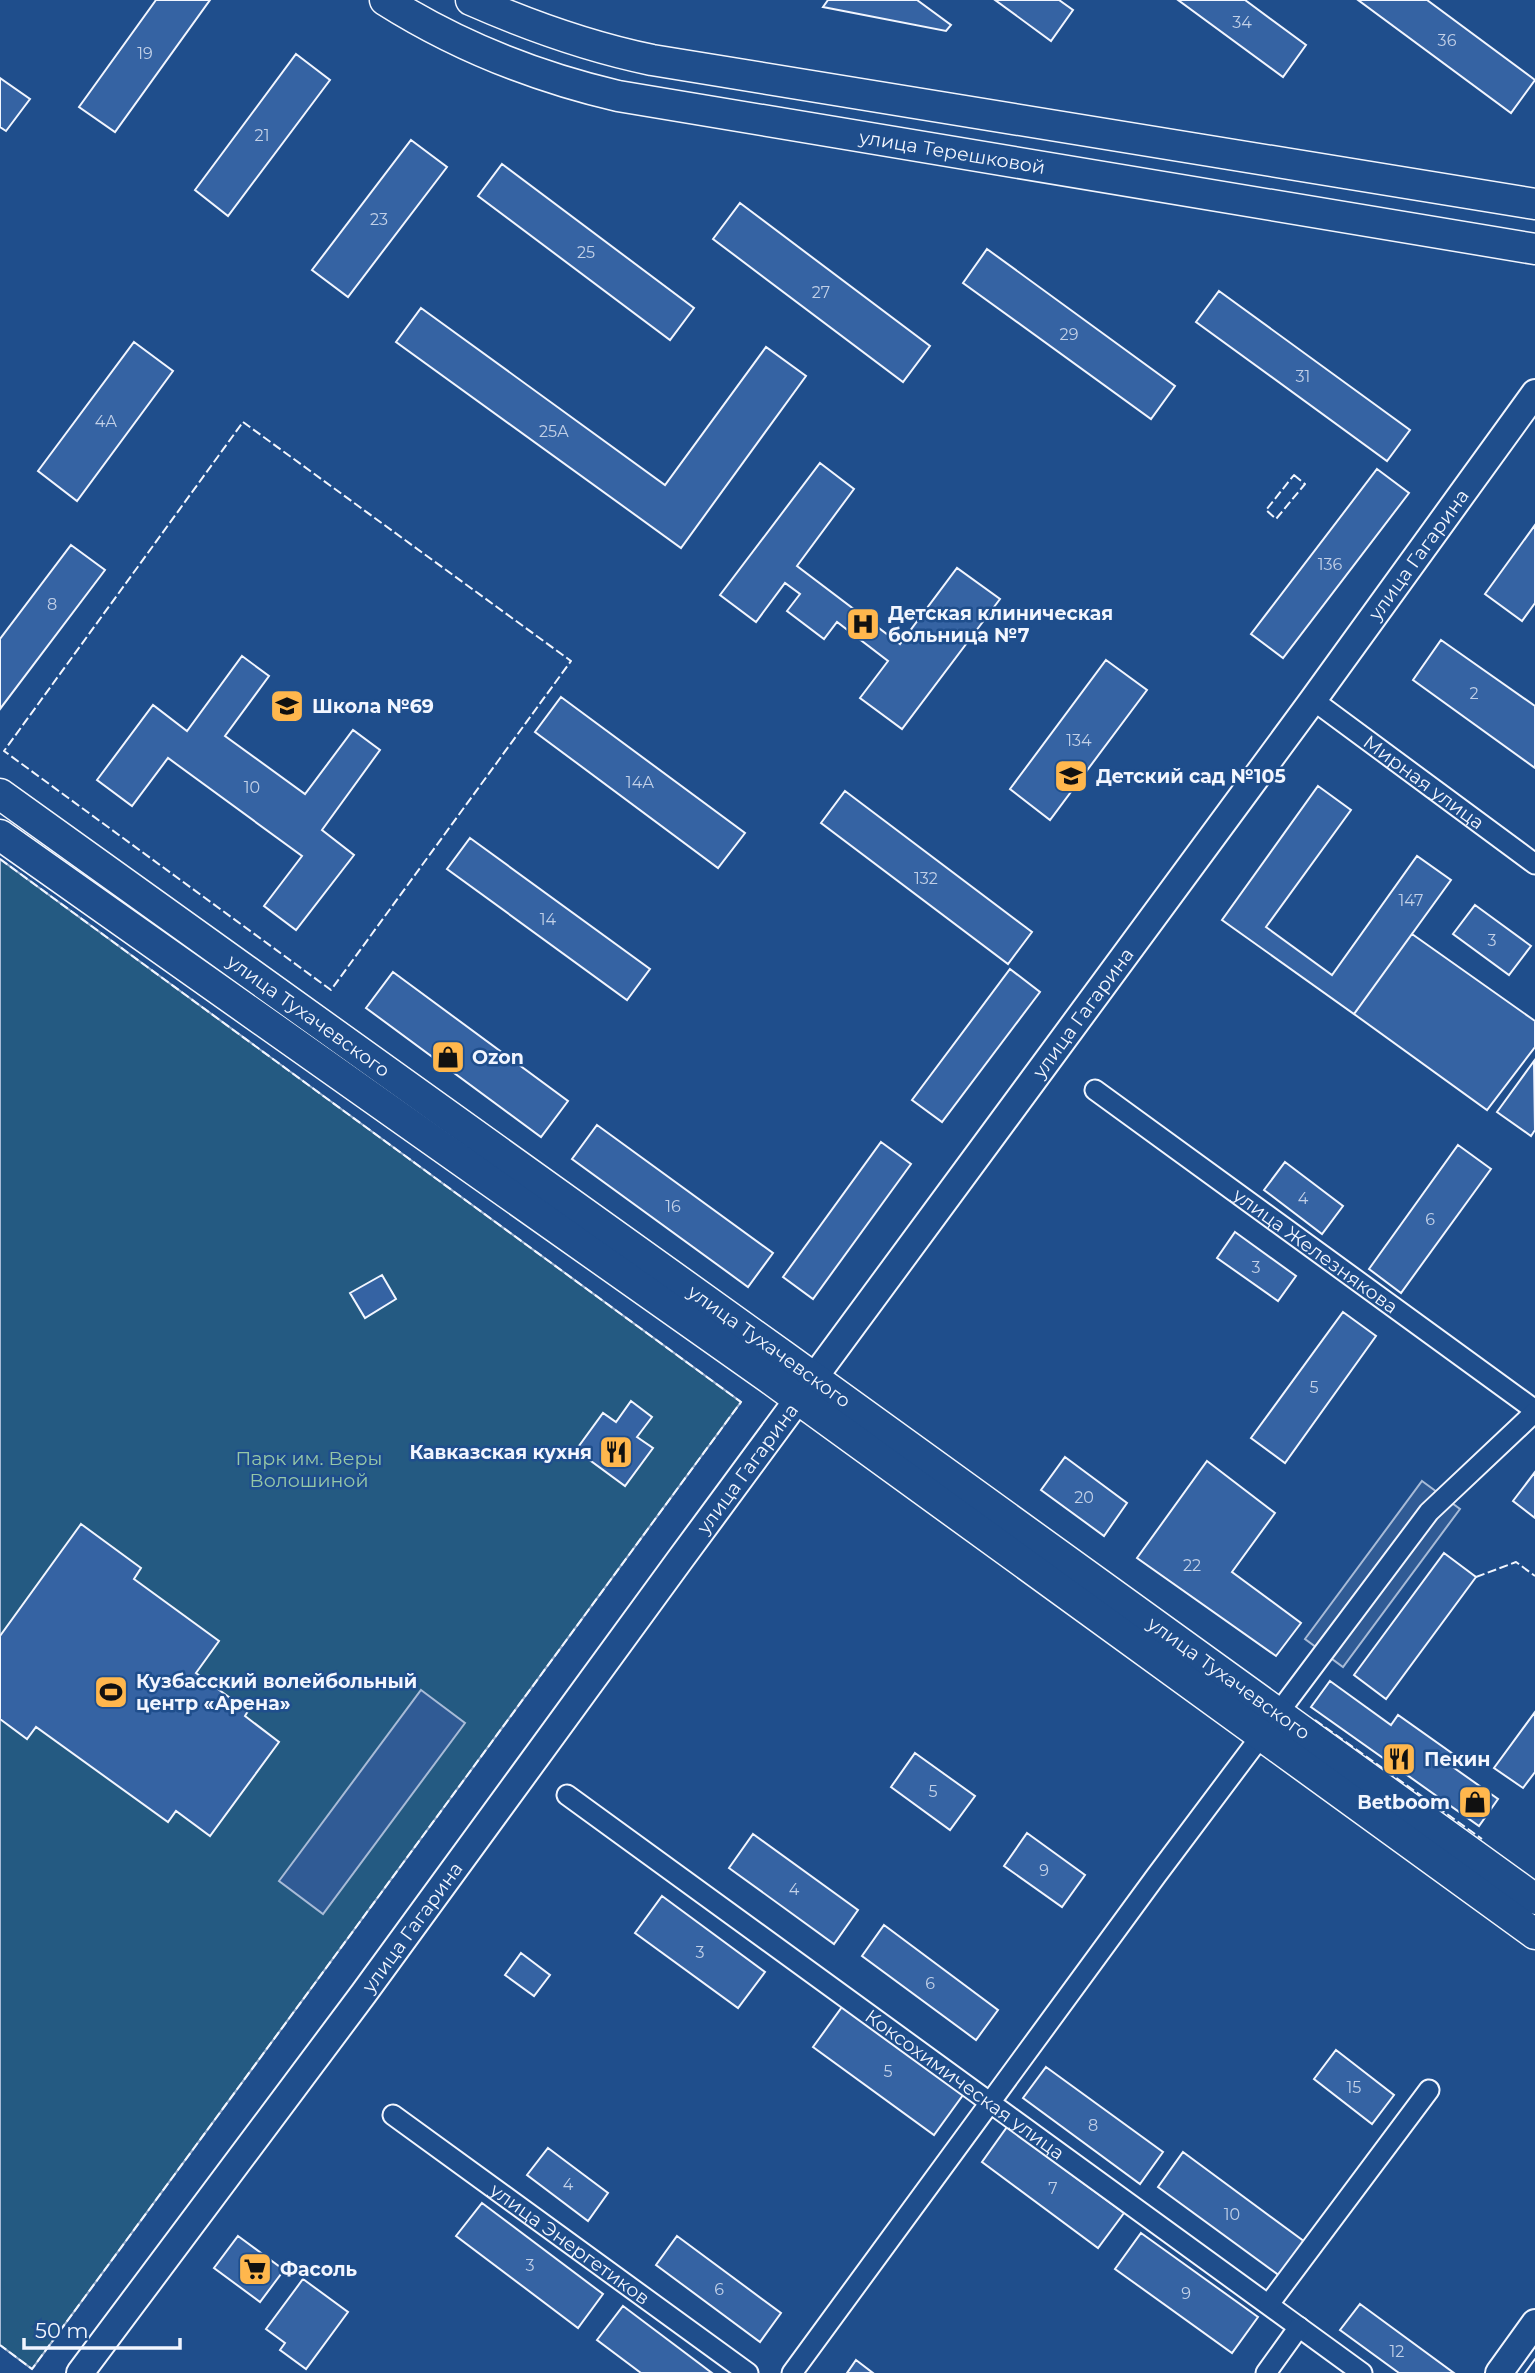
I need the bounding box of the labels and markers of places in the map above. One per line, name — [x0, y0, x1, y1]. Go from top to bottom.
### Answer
place label: Детская клиническая больница №7 — [888, 602, 1113, 647]
hospital icon: Детская клиническая больница №7 — [844, 605, 882, 643]
school or university icon: Школа №69 — [268, 687, 306, 725]
place label: Школа №69 — [312, 695, 434, 718]
school or university icon: Детский сад №105 — [1052, 757, 1090, 795]
place label: Детский сад №105 — [1096, 765, 1286, 788]
shop icon: Ozon — [429, 1038, 467, 1076]
place label: Ozon — [472, 1046, 524, 1069]
restaurant icon: Кавказская кухня — [597, 1433, 635, 1471]
place label: Кавказская кухня — [409, 1441, 592, 1464]
place label: Кузбасский волейбольный центр «Арена» — [136, 1670, 417, 1715]
sports icon: Кузбасский волейбольный центр «Арена» — [92, 1673, 130, 1711]
restaurant icon: Пекин — [1380, 1740, 1418, 1778]
place label: Пекин — [1424, 1748, 1491, 1771]
shop icon: Betboom — [1456, 1783, 1494, 1821]
place label: Betboom — [1357, 1791, 1450, 1814]
supermarket icon: Фасоль — [236, 2250, 274, 2288]
place label: Фасоль — [280, 2258, 358, 2281]

